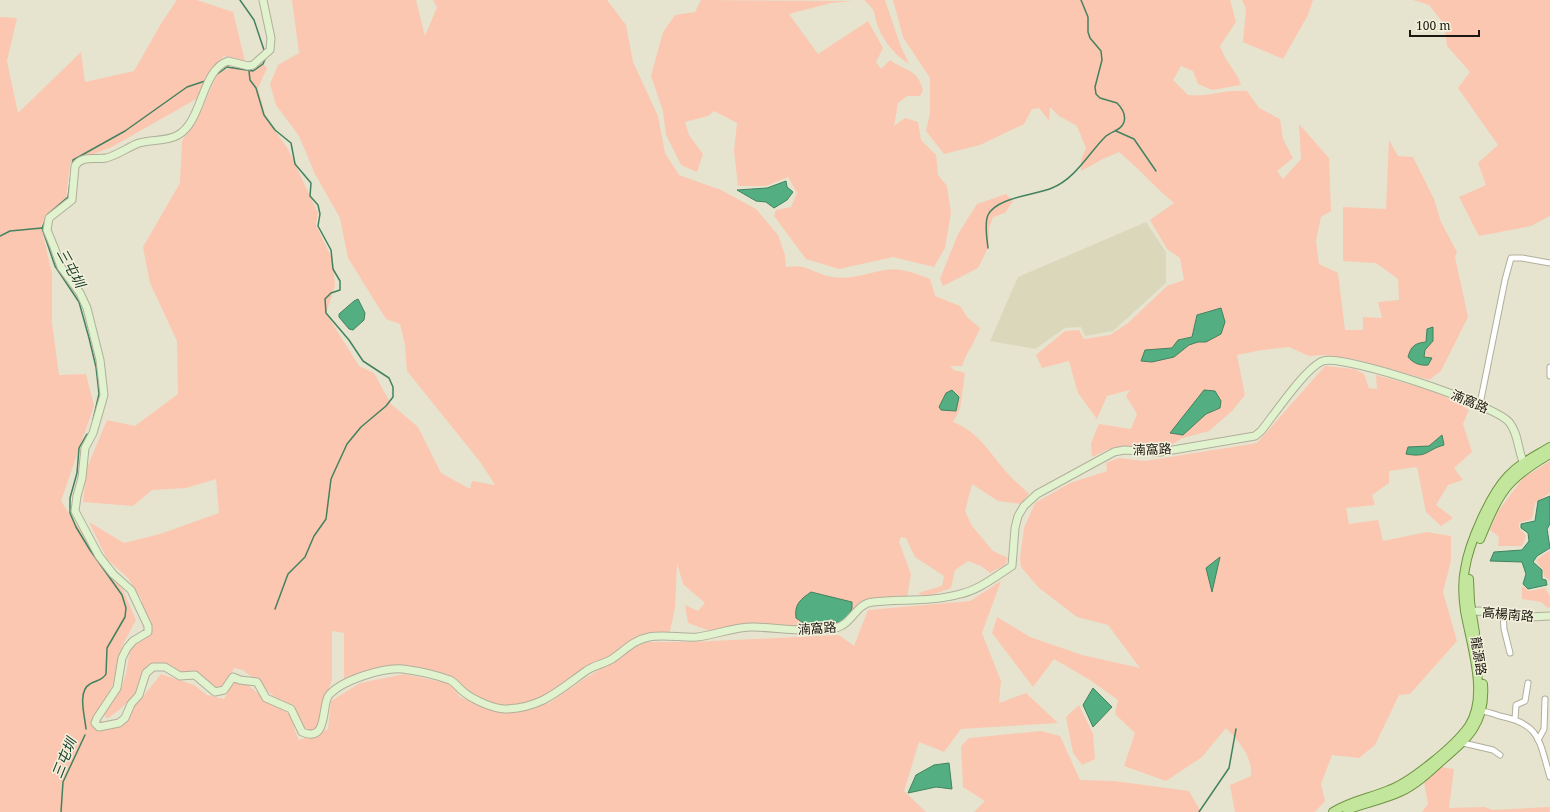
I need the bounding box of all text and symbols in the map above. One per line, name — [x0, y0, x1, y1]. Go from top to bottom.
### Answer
scale bar — [1410, 12, 1479, 38]
text: 100 m — [1416, 17, 1451, 34]
water label: 三屯圳 — [53, 245, 91, 292]
street label: 湳窩路 — [1449, 385, 1491, 417]
street label: 湳窩路 — [1132, 439, 1172, 459]
street label: 高楊南路 — [1481, 603, 1535, 625]
street label: 湳窩路 — [797, 618, 837, 638]
street label: 龍源路 — [1467, 635, 1491, 677]
water label: 三屯圳 — [47, 733, 81, 781]

